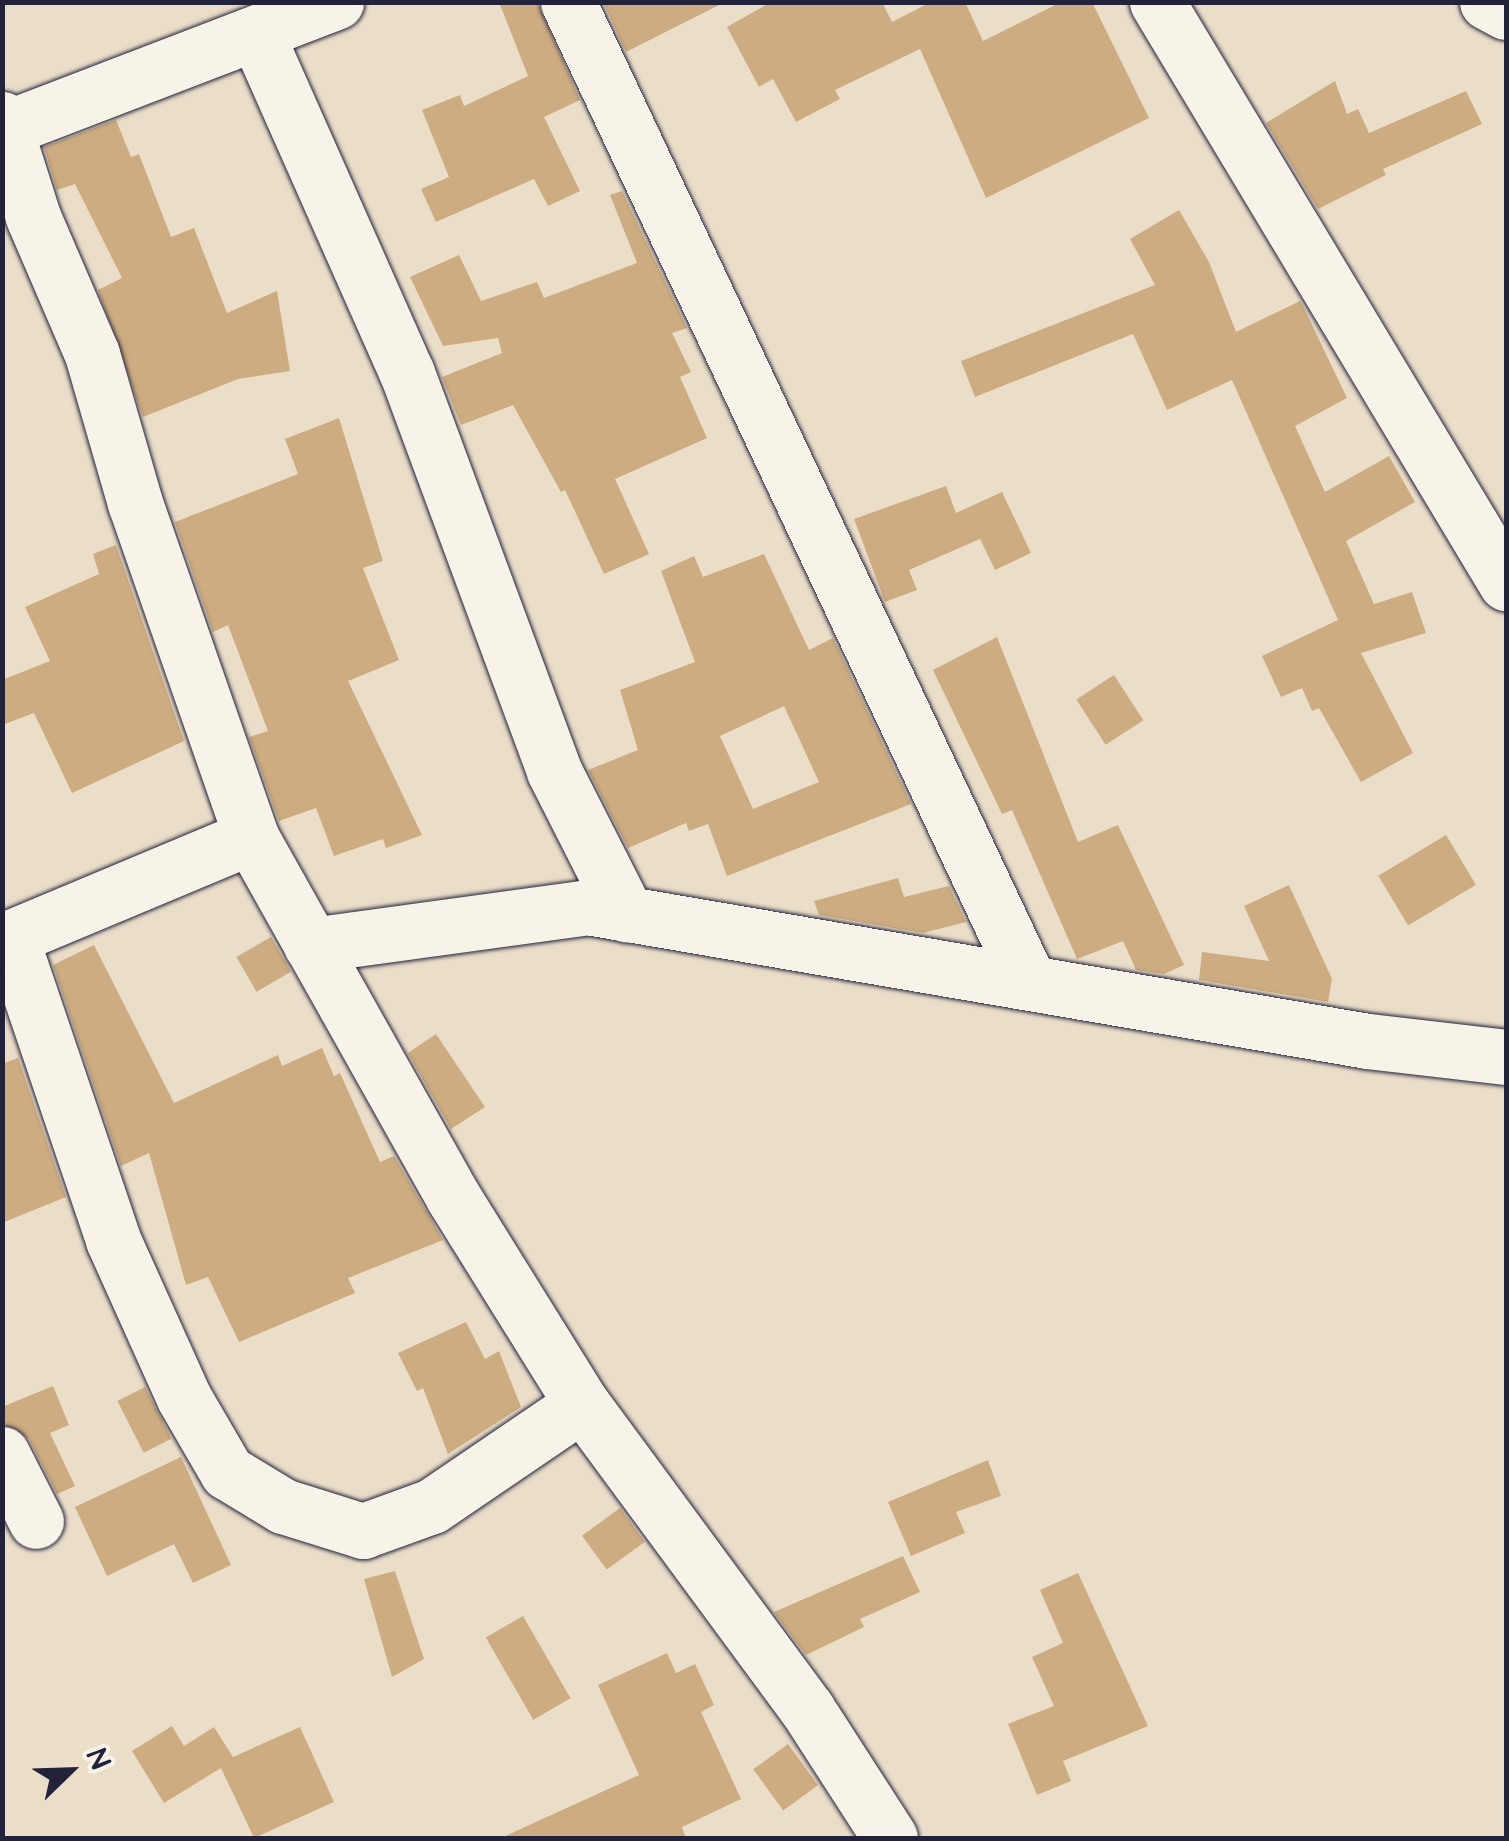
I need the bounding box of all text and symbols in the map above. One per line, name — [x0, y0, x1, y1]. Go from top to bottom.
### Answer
north arrow — [20, 1721, 120, 1821]
text: N — [77, 1743, 119, 1775]

